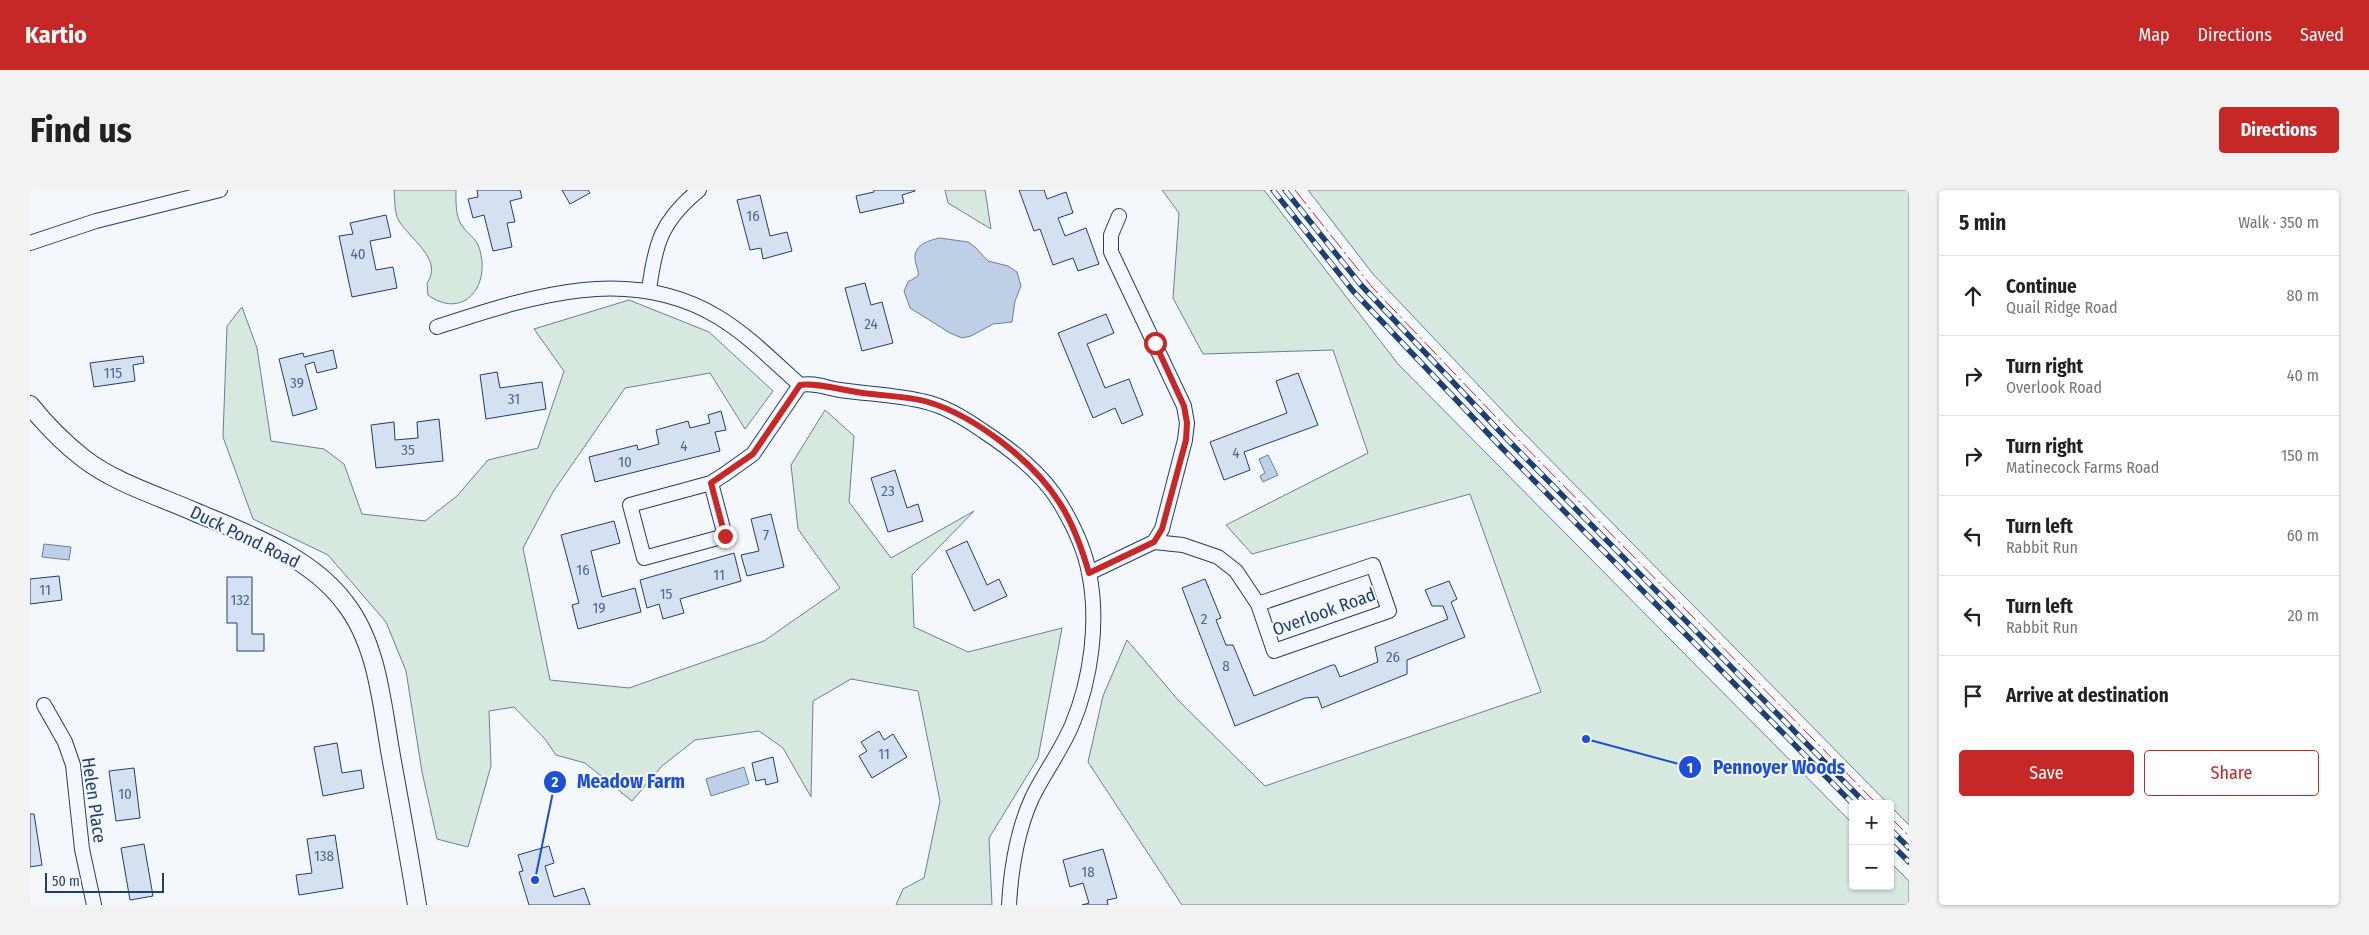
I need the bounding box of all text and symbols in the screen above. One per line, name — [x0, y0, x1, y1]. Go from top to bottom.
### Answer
text: Kartio — [25, 21, 87, 49]
text: Map — [2138, 24, 2170, 46]
text: Directions — [2198, 24, 2272, 46]
text: Saved — [2300, 24, 2344, 46]
button: Directions — [2219, 107, 2339, 153]
text: Find us — [30, 109, 132, 151]
house number: 16 — [746, 207, 760, 225]
text: 5 min — [1959, 210, 2006, 236]
text: Walk · 350 m — [2238, 213, 2319, 232]
house number: 40 — [350, 245, 366, 263]
text: Continue — [2006, 275, 2077, 298]
icon: ahead — [1959, 282, 1987, 310]
text: 80 m — [2287, 286, 2319, 305]
text: Quail Ridge Road — [2006, 298, 2118, 317]
house number: 24 — [864, 315, 878, 333]
route start — [1144, 332, 1167, 355]
text: Turn right — [2006, 355, 2083, 378]
icon: right — [1959, 362, 1987, 390]
house number: 115 — [104, 364, 122, 382]
text: 40 m — [2287, 366, 2319, 385]
house number: 39 — [290, 374, 304, 392]
text: Overlook Road — [2006, 378, 2102, 397]
house number: 31 — [508, 390, 520, 408]
text: Turn right — [2006, 435, 2083, 458]
house number: 4 — [680, 437, 688, 455]
house number: 35 — [401, 441, 415, 459]
icon: right — [1959, 442, 1987, 470]
house number: 4 — [1232, 444, 1240, 462]
text: 150 m — [2281, 446, 2319, 465]
house number: 10 — [618, 453, 632, 471]
text: Matinecock Farms Road — [2006, 458, 2159, 477]
house number: 23 — [881, 482, 895, 500]
street label: Duck Pond Road — [187, 501, 303, 573]
text: Turn left — [2006, 515, 2073, 538]
icon: left — [1959, 522, 1987, 550]
route end — [714, 525, 737, 548]
house number: 7 — [763, 526, 769, 544]
text: 60 m — [2287, 526, 2319, 545]
text: Rabbit Run — [2006, 538, 2078, 557]
house number: 16 — [576, 561, 590, 579]
house number: 11 — [713, 566, 725, 584]
house number: 11 — [39, 581, 51, 599]
street label: Overlook Road — [1270, 583, 1378, 641]
house number: 15 — [660, 585, 672, 603]
house number: 132 — [230, 591, 250, 609]
text: Turn left — [2006, 595, 2073, 618]
house number: 19 — [592, 599, 606, 617]
icon: left — [1959, 602, 1987, 630]
text: 20 m — [2288, 606, 2319, 625]
house number: 2 — [1201, 610, 1208, 628]
text: Rabbit Run — [2006, 618, 2078, 637]
house number: 26 — [1386, 648, 1400, 666]
house number: 8 — [1222, 657, 1230, 675]
icon: arrive — [1959, 682, 1987, 710]
text: Arrive at destination — [2006, 684, 2169, 707]
house number: 11 — [878, 745, 890, 763]
callout: Pennoyer Woods — [1678, 750, 1855, 784]
button: Save — [1959, 750, 2134, 796]
button: Share — [2144, 750, 2319, 796]
street label: Helen Place — [77, 756, 111, 844]
text: Pennoyer Woods — [1713, 756, 1846, 779]
text: 1 — [1687, 759, 1693, 777]
callout: Meadow Farm — [542, 765, 695, 799]
text: Meadow Farm — [577, 770, 685, 793]
text: 2 — [551, 773, 559, 791]
house number: 10 — [118, 785, 132, 803]
map controls — [1849, 800, 1894, 890]
button: + — [1849, 800, 1894, 845]
button: − — [1849, 845, 1894, 890]
house number: 138 — [314, 847, 334, 865]
house number: 18 — [1081, 863, 1095, 881]
scale bar — [45, 870, 164, 893]
text: 50 m — [52, 873, 80, 890]

